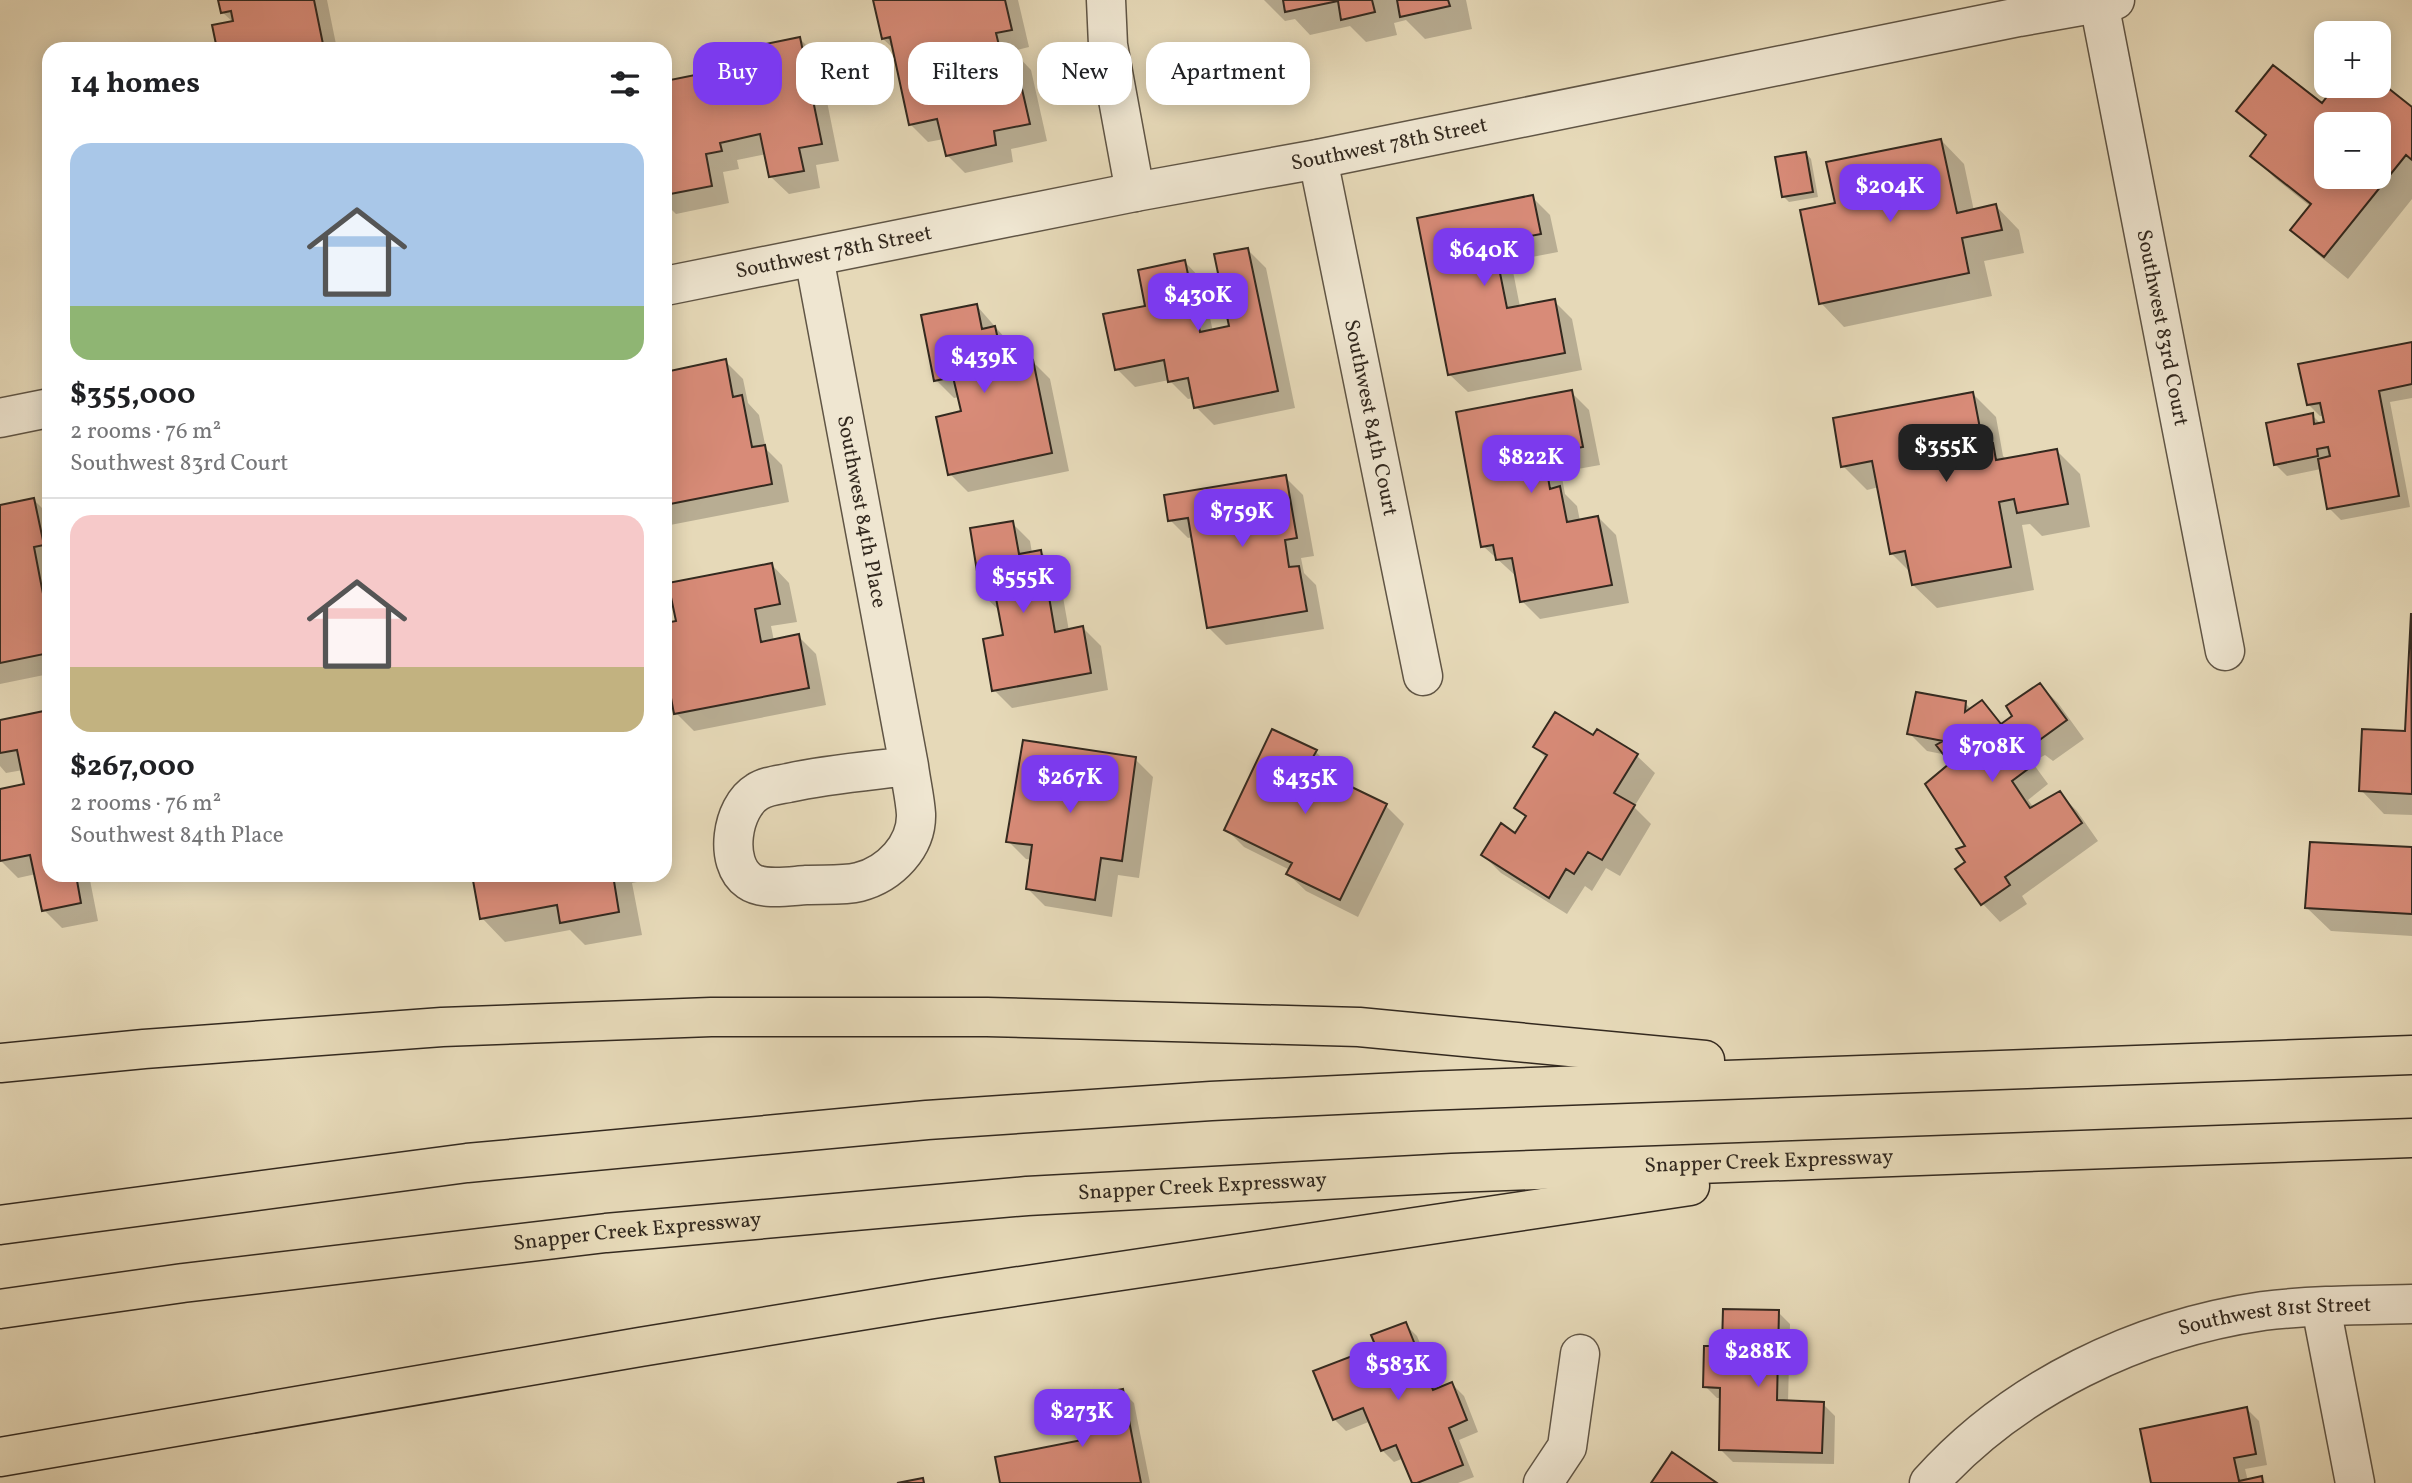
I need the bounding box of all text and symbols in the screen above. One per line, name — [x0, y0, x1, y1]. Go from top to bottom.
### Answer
map controls — [2314, 21, 2391, 189]
button: + — [2314, 21, 2391, 98]
chip: Buy — [693, 42, 782, 105]
chip: Rent — [796, 42, 894, 105]
chip: Filters — [908, 42, 1023, 105]
chip: New — [1037, 42, 1132, 105]
chip: Apartment — [1146, 42, 1310, 105]
text: 14 homes — [70, 63, 200, 105]
icon: filters — [606, 65, 644, 103]
street label: Southwest 78th Street — [1289, 111, 1490, 178]
button: − — [2314, 112, 2391, 189]
pin: $204K — [1841, 164, 1939, 224]
text: $204K — [1855, 171, 1925, 203]
icon: home — [294, 189, 420, 315]
street label: Southwest 78th Street — [733, 218, 934, 286]
street label: Southwest 83rd Court — [2129, 227, 2195, 429]
pin: $640K — [1435, 229, 1533, 288]
text: $640K — [1449, 235, 1519, 267]
pin: $430K — [1149, 274, 1247, 333]
text: $430K — [1164, 280, 1232, 312]
street label: Southwest 84th Court — [1336, 317, 1405, 519]
pin: $439K — [935, 336, 1033, 395]
text: $439K — [951, 342, 1017, 374]
text: $355,000 — [70, 374, 196, 416]
street label: Southwest 84th Place — [829, 413, 894, 610]
text: 2 rooms · 76 m² — [70, 416, 221, 448]
pin: $355K — [1897, 424, 1995, 484]
text: $355K — [1914, 431, 1978, 463]
pin: $822K — [1482, 435, 1580, 495]
text: $822K — [1498, 442, 1564, 474]
text: Southwest 83rd Court — [70, 448, 288, 480]
pin: $759K — [1193, 490, 1291, 549]
text: $759K — [1210, 496, 1274, 528]
pin: $555K — [974, 556, 1072, 615]
icon: home — [294, 561, 420, 687]
text: $555K — [992, 562, 1054, 594]
pin: $708K — [1943, 724, 2041, 784]
text: $708K — [1959, 731, 2025, 763]
text: $267,000 — [70, 746, 195, 788]
pin: $267K — [1021, 756, 1119, 815]
pin: $435K — [1256, 756, 1354, 816]
text: $267K — [1037, 762, 1103, 794]
text: $435K — [1272, 763, 1338, 795]
text: 2 rooms · 76 m² — [70, 788, 221, 820]
text: Southwest 84th Place — [70, 820, 284, 852]
street label: Snapper Creek Expressway — [1644, 1142, 1894, 1180]
street label: Snapper Creek Expressway — [1077, 1165, 1328, 1208]
street label: Snapper Creek Expressway — [512, 1205, 763, 1258]
street label: Southwest 81st Street — [2175, 1290, 2372, 1344]
pin: $288K — [1709, 1330, 1807, 1389]
text: $288K — [1725, 1336, 1791, 1368]
pin: $583K — [1349, 1342, 1447, 1402]
text: $583K — [1366, 1349, 1430, 1381]
pin: $273K — [1033, 1390, 1131, 1449]
text: $273K — [1050, 1396, 1114, 1428]

